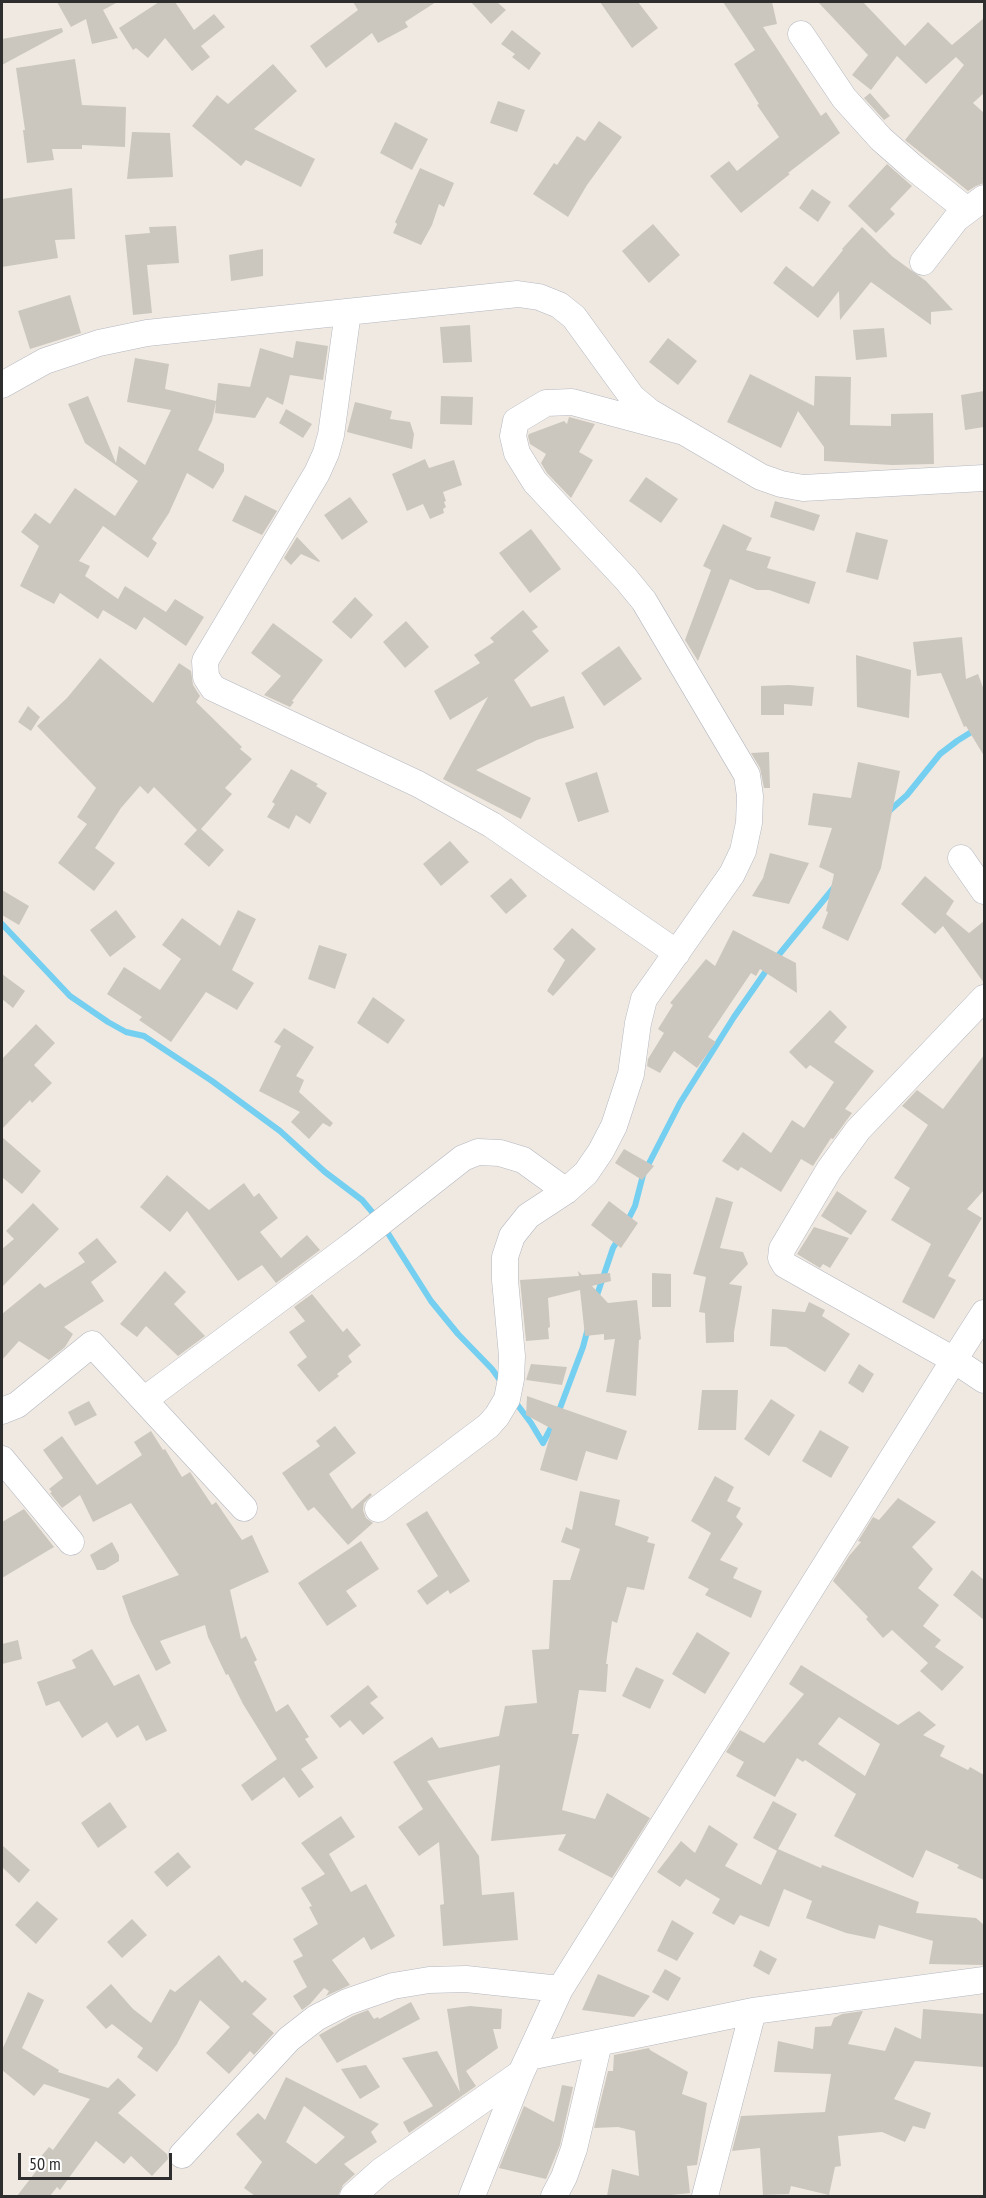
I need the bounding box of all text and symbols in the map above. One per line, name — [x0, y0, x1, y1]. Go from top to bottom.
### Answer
scale bar — [21, 2141, 176, 2179]
text: 50 m — [29, 2152, 61, 2175]

